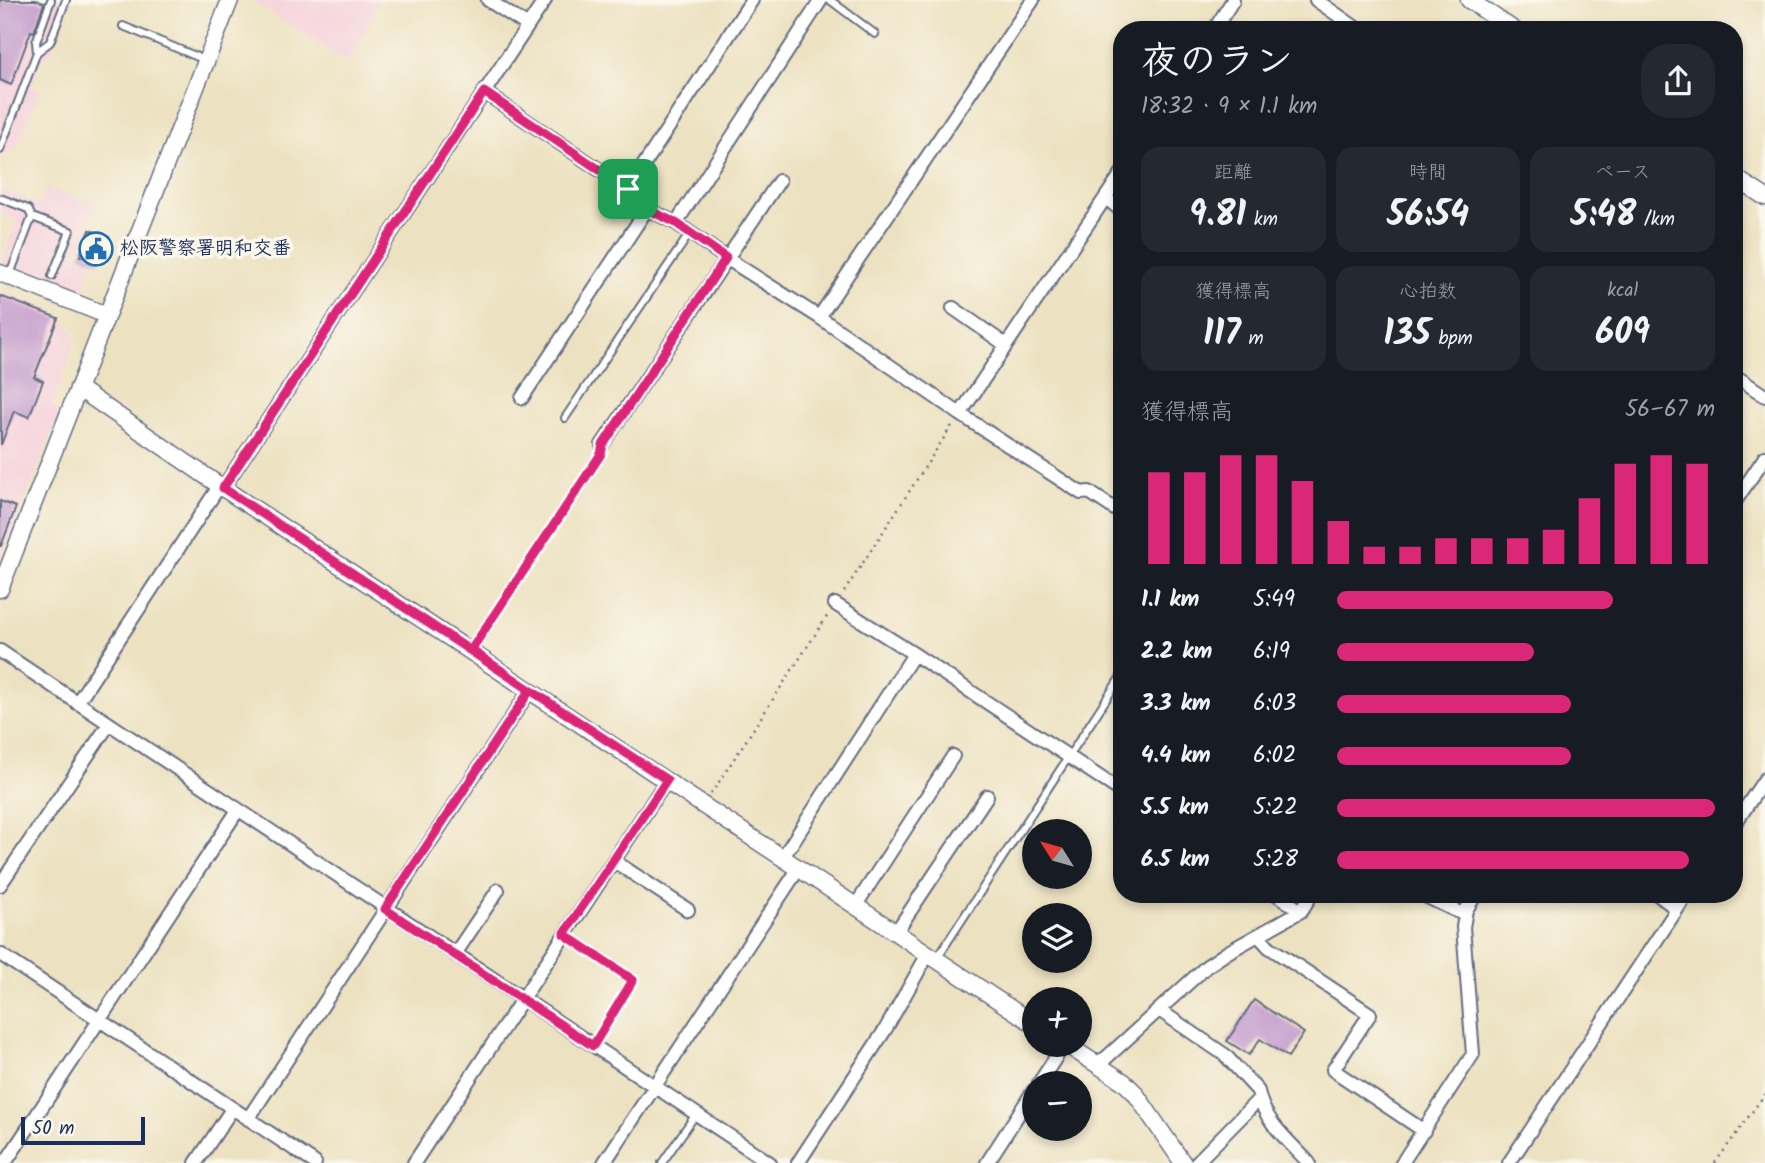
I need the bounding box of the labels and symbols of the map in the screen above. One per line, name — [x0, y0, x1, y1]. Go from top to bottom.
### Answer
pin — [598, 159, 658, 219]
public building icon: 松阪警察署明和交番 — [77, 230, 115, 268]
place label: 松阪警察署明和交番 — [120, 234, 291, 264]
north arrow — [1022, 819, 1092, 889]
scale bar — [21, 1114, 145, 1146]

